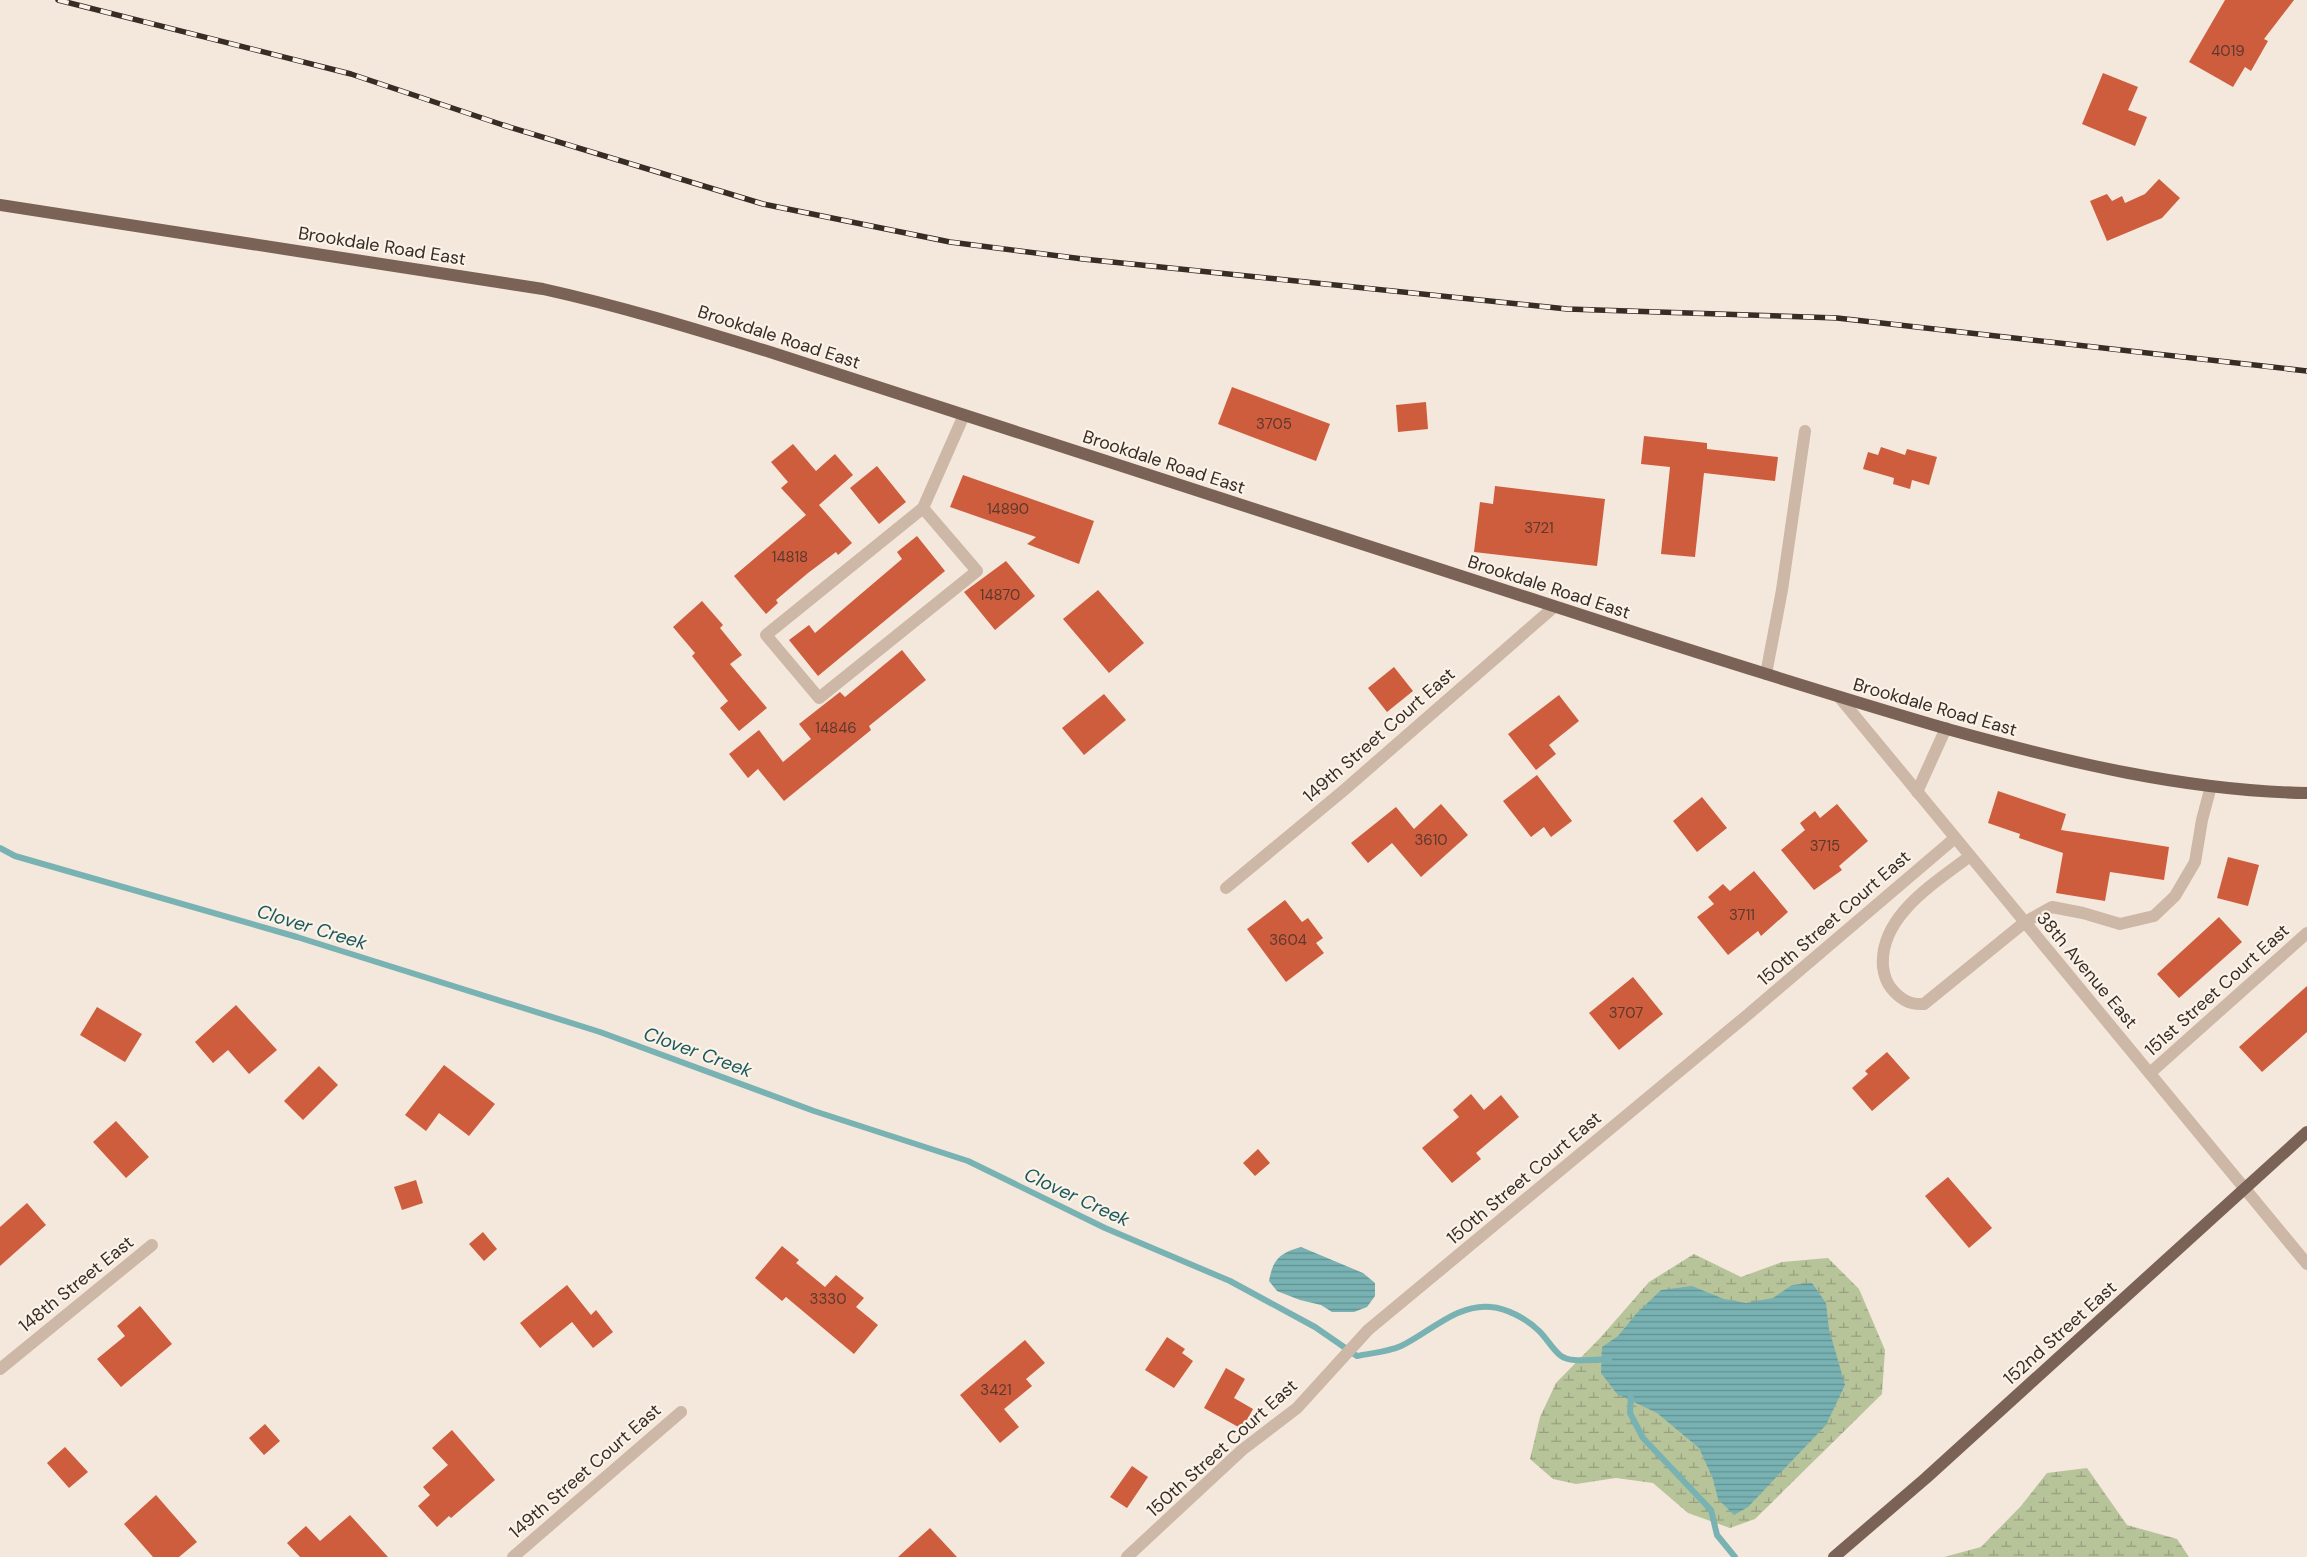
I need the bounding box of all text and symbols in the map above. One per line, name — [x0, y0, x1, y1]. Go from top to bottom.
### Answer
house number: 4019 — [2211, 41, 2245, 61]
street label: Brookdale Road East — [296, 221, 468, 271]
street label: Brookdale Road East — [695, 299, 863, 375]
house number: 3705 — [1256, 414, 1292, 434]
street label: Brookdale Road East — [1080, 424, 1248, 500]
house number: 14890 — [987, 499, 1029, 519]
house number: 3721 — [1524, 518, 1554, 538]
house number: 14818 — [772, 547, 808, 567]
street label: Brookdale Road East — [1465, 549, 1633, 625]
house number: 14870 — [980, 585, 1020, 605]
street label: 149th Street Court East — [1298, 662, 1460, 808]
street label: Brookdale Road East — [1850, 672, 2020, 742]
house number: 14846 — [815, 718, 857, 738]
house number: 3610 — [1414, 830, 1448, 850]
house number: 3715 — [1810, 836, 1840, 856]
street label: 150th Street Court East — [1753, 845, 1915, 991]
water label: Clover Creek — [254, 898, 370, 956]
house number: 3711 — [1729, 905, 1755, 925]
street label: 38th Avenue East — [2031, 907, 2143, 1033]
street label: 151st Street Court East — [2140, 919, 2294, 1061]
house number: 3604 — [1269, 930, 1307, 950]
house number: 3707 — [1609, 1003, 1643, 1023]
water label: Clover Creek — [640, 1021, 756, 1083]
street label: 150th Street Court East — [1442, 1106, 1606, 1250]
water label: Clover Creek — [1020, 1162, 1134, 1232]
street label: 148th Street East — [14, 1230, 138, 1338]
street label: 152nd Street East — [1998, 1276, 2122, 1390]
house number: 3330 — [810, 1289, 846, 1309]
street label: 150th Street Court East — [1142, 1374, 1302, 1522]
house number: 3421 — [980, 1380, 1012, 1400]
street label: 149th Street Court East — [504, 1398, 666, 1544]

